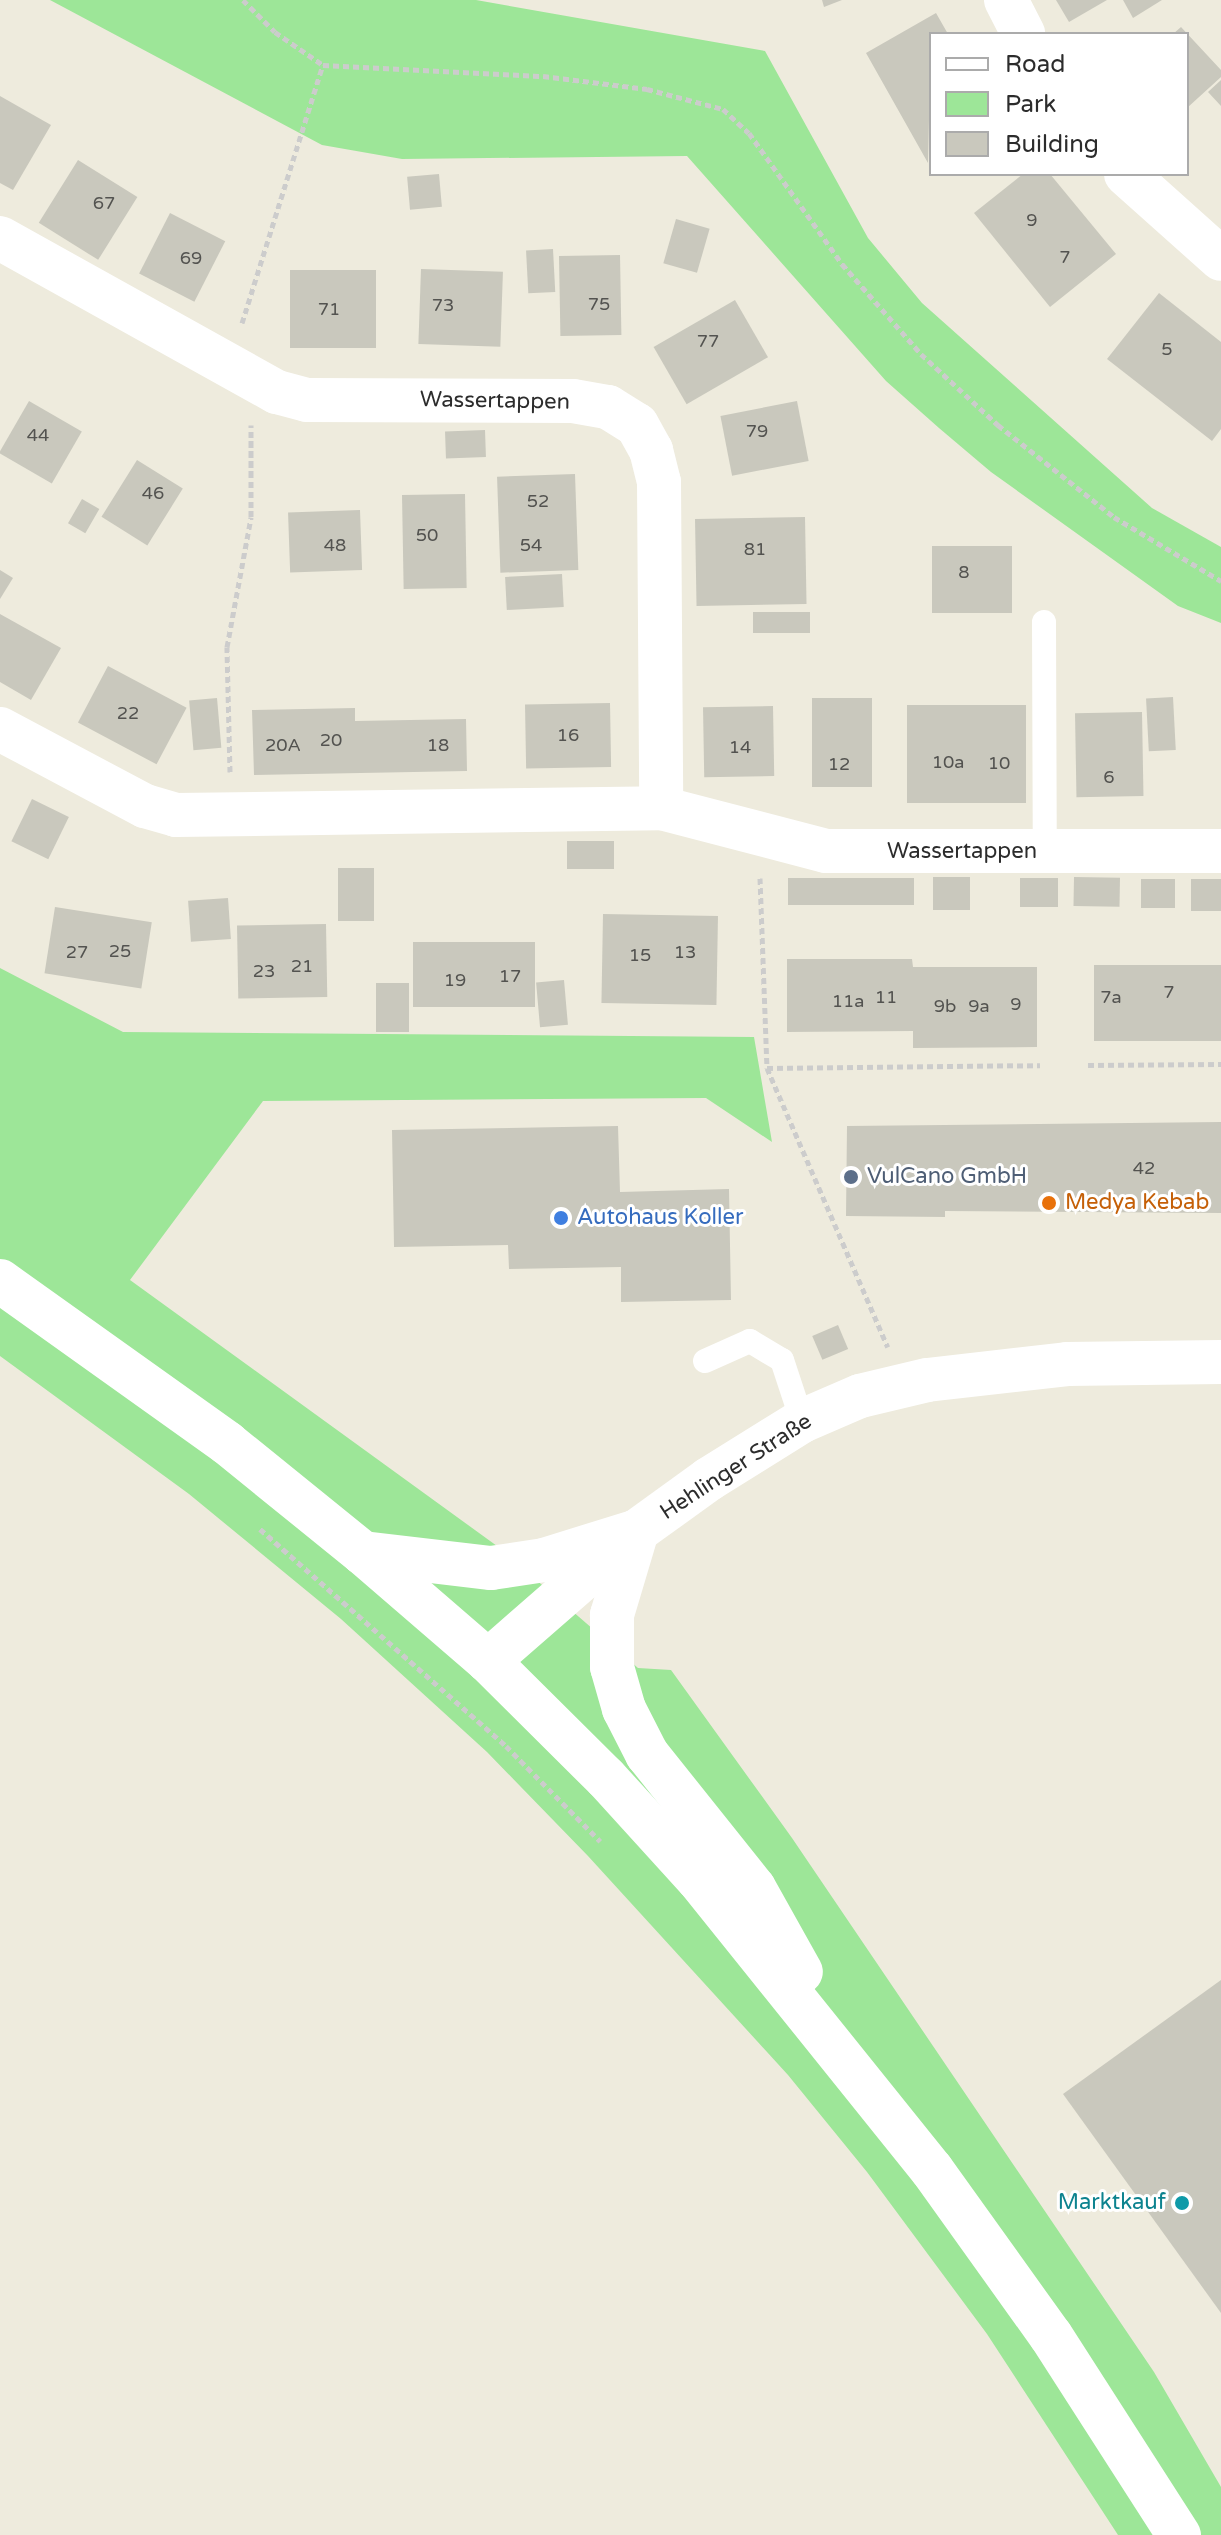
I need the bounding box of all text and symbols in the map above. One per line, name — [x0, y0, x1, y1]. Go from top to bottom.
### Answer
legend — [929, 32, 1189, 176]
text: Road — [1005, 50, 1065, 79]
text: Park — [1005, 90, 1056, 119]
text: Building — [1005, 130, 1099, 159]
house number: 67 — [93, 192, 115, 214]
house number: 9 — [1026, 209, 1038, 231]
house number: 7 — [1059, 246, 1071, 268]
house number: 69 — [180, 247, 202, 269]
house number: 75 — [588, 293, 610, 315]
house number: 73 — [432, 294, 454, 316]
house number: 71 — [318, 298, 340, 320]
house number: 77 — [697, 330, 719, 352]
house number: 5 — [1161, 338, 1173, 360]
street label: Wassertappen — [420, 386, 570, 416]
house number: 79 — [746, 420, 768, 442]
house number: 44 — [27, 424, 49, 446]
house number: 46 — [142, 482, 164, 504]
house number: 52 — [527, 490, 549, 512]
house number: 50 — [416, 524, 438, 546]
house number: 48 — [324, 534, 346, 556]
house number: 54 — [520, 534, 542, 556]
house number: 81 — [744, 538, 766, 560]
house number: 8 — [958, 561, 970, 583]
house number: 22 — [117, 702, 139, 724]
house number: 16 — [557, 724, 579, 746]
house number: 20 — [320, 729, 342, 751]
house number: 20A — [265, 734, 301, 756]
house number: 18 — [427, 734, 449, 756]
house number: 14 — [729, 736, 751, 758]
house number: 10a — [932, 751, 964, 773]
house number: 10 — [988, 752, 1010, 774]
house number: 12 — [828, 753, 850, 775]
house number: 6 — [1103, 766, 1115, 788]
street label: Wassertappen — [887, 839, 1037, 865]
house number: 25 — [109, 940, 131, 962]
house number: 27 — [66, 941, 88, 963]
house number: 13 — [674, 941, 696, 963]
house number: 15 — [629, 944, 651, 966]
house number: 21 — [291, 955, 313, 977]
house number: 23 — [253, 960, 275, 982]
house number: 17 — [499, 965, 521, 987]
house number: 19 — [444, 969, 466, 991]
house number: 7 — [1163, 981, 1175, 1003]
house number: 11 — [875, 986, 897, 1008]
house number: 7a — [1100, 986, 1122, 1008]
house number: 11a — [832, 990, 864, 1012]
house number: 9 — [1010, 993, 1022, 1015]
house number: 9b — [934, 995, 956, 1017]
house number: 9a — [968, 995, 990, 1017]
house number: 42 — [1133, 1157, 1155, 1179]
place label: VulCano GmbH — [867, 1164, 1027, 1190]
marker: VulCano GmbH — [842, 1168, 860, 1186]
place label: Medya Kebab — [1065, 1190, 1209, 1216]
marker: Medya Kebab — [1040, 1194, 1058, 1212]
place label: Autohaus Koller — [577, 1205, 743, 1231]
marker: Autohaus Koller — [552, 1209, 570, 1227]
street label: Hehlinger Straße — [655, 1408, 817, 1526]
place label: Marktkauf — [1058, 2190, 1166, 2216]
marker: Marktkauf — [1173, 2194, 1191, 2212]

